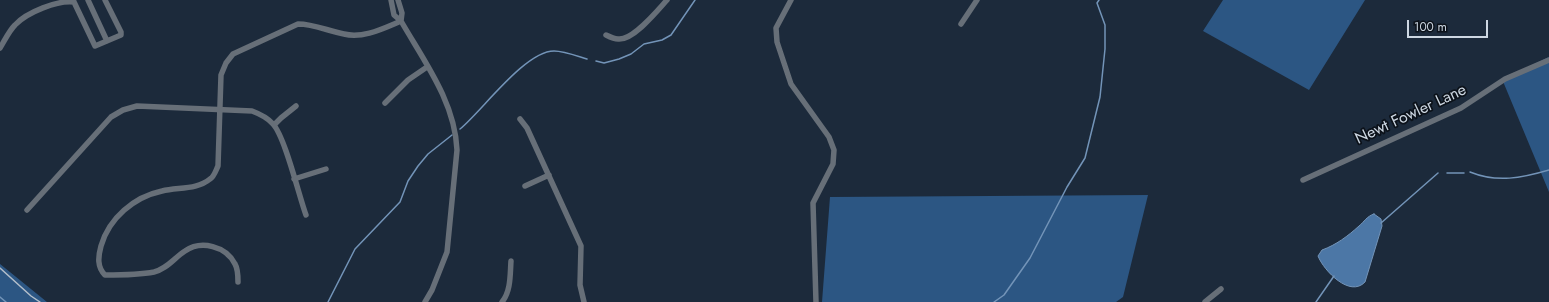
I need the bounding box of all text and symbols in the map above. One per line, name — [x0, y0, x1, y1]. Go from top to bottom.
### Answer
scale bar — [1409, 12, 1490, 38]
text: 100 m — [1414, 18, 1447, 36]
street label: Newt Fowler Lane — [1352, 81, 1470, 149]

